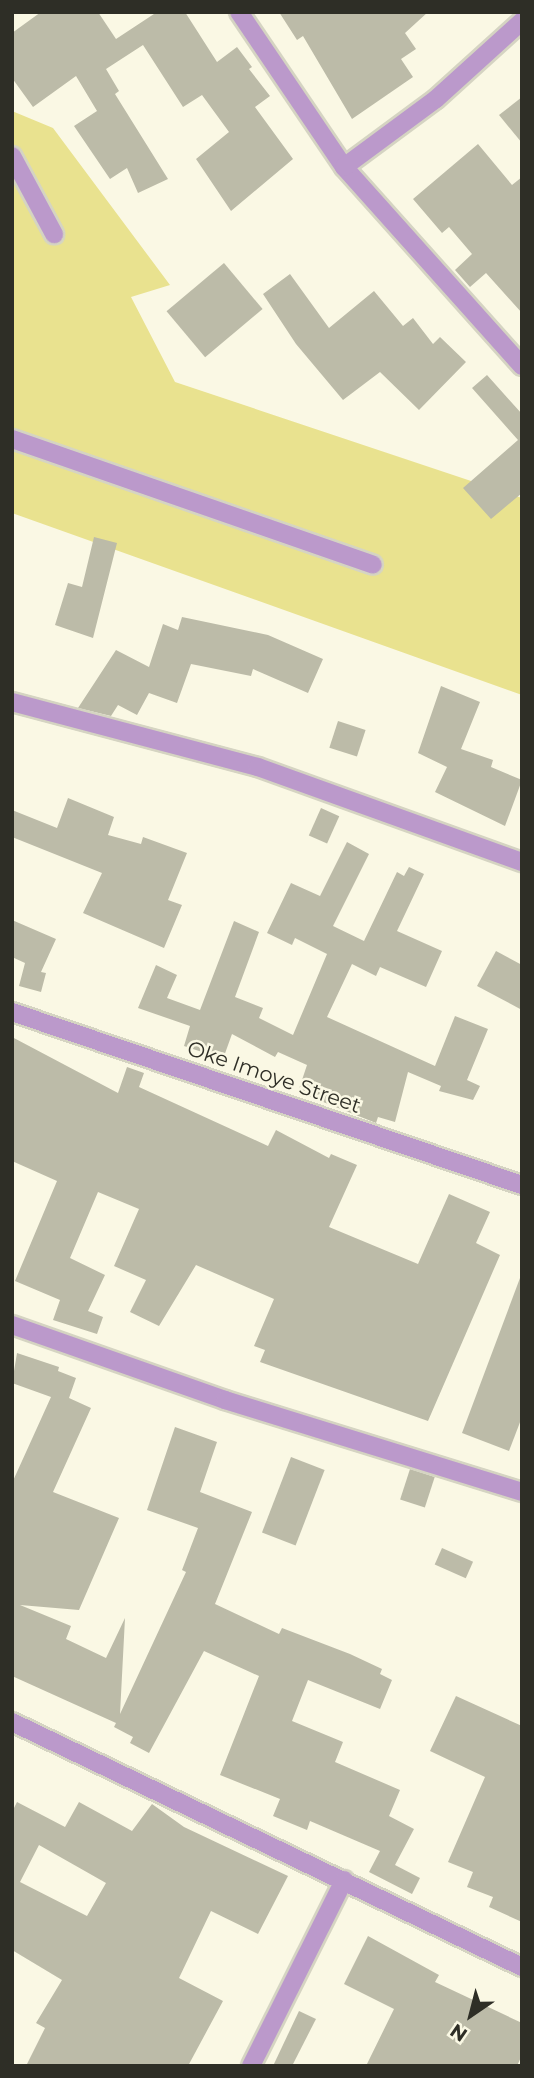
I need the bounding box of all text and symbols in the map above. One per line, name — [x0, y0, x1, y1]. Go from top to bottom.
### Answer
street label: Oke Imoye Street — [184, 1035, 364, 1119]
north arrow — [436, 1980, 506, 2050]
text: N — [446, 2019, 472, 2046]

